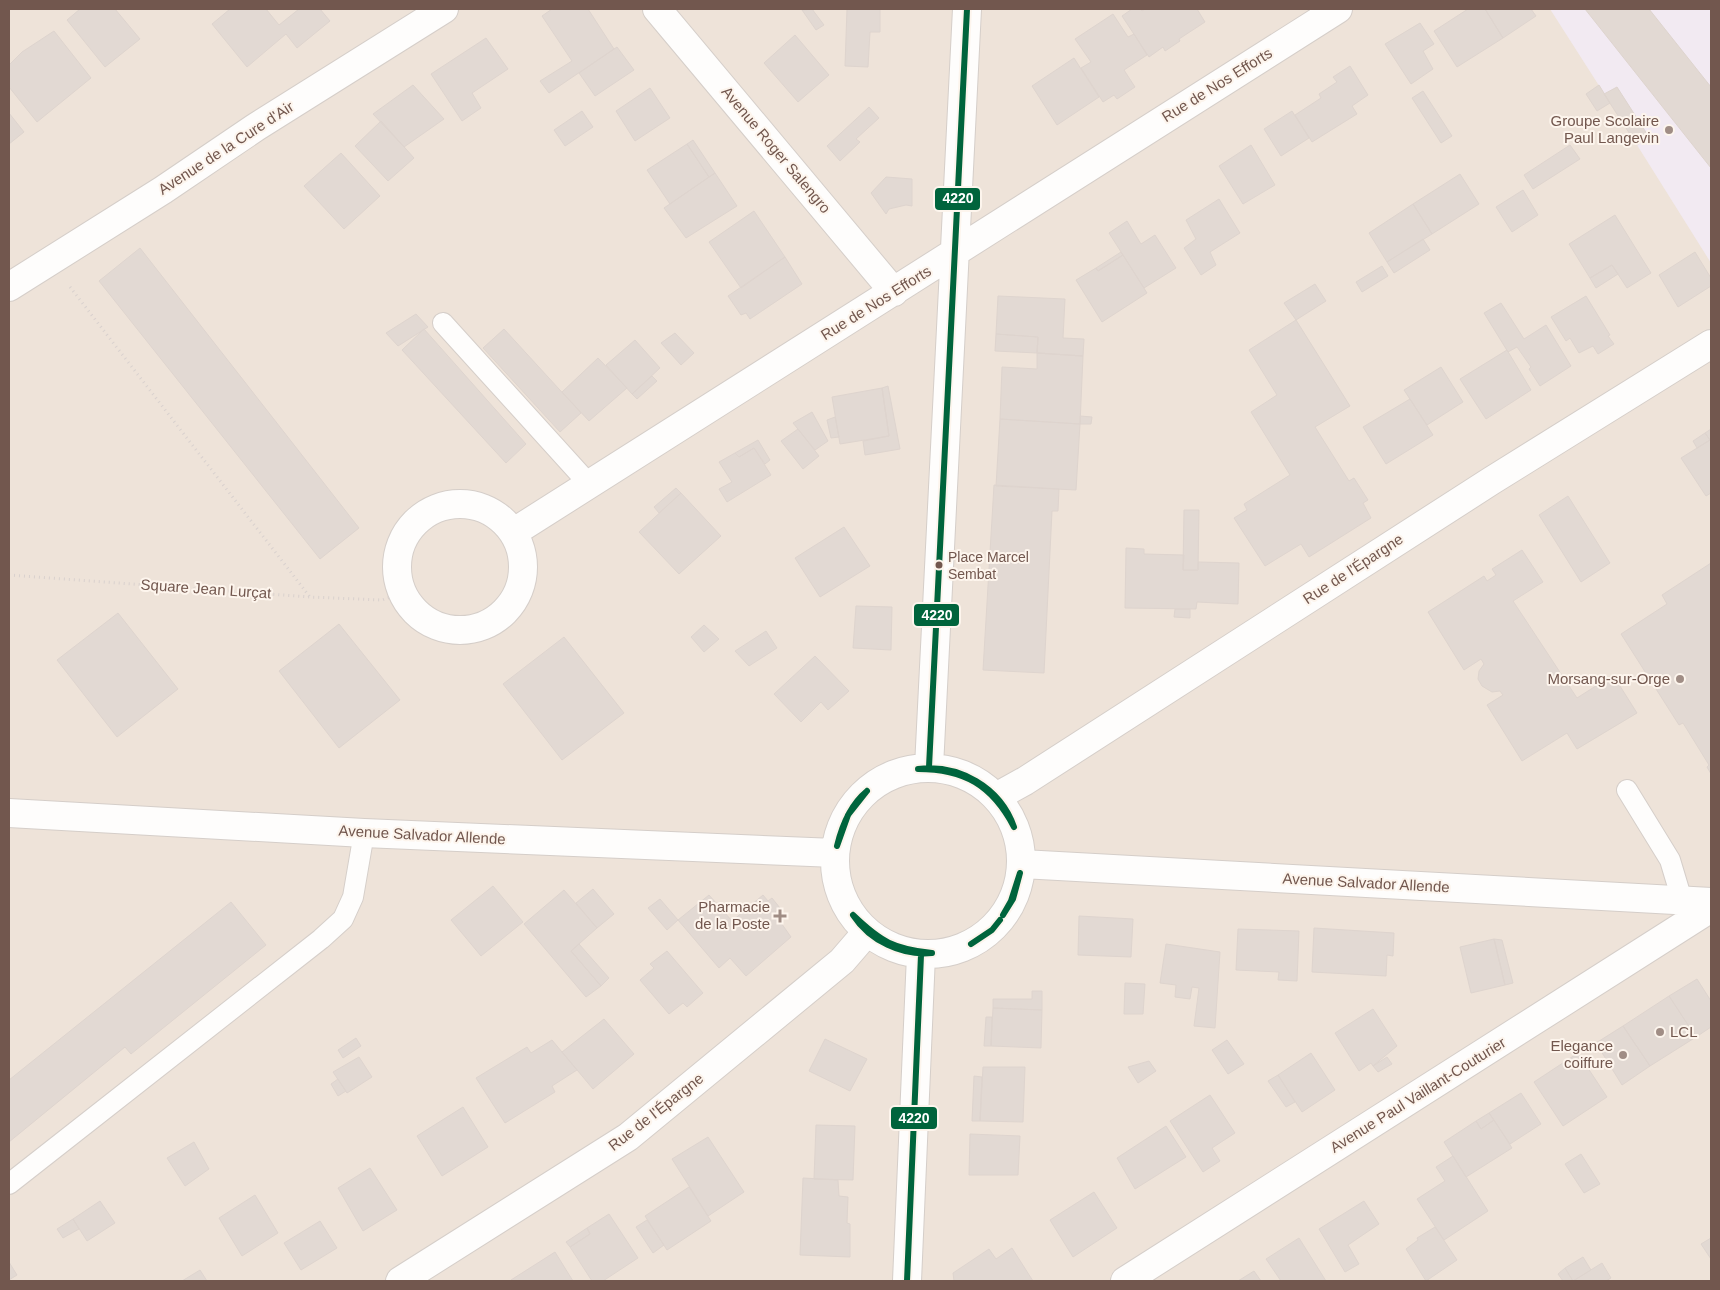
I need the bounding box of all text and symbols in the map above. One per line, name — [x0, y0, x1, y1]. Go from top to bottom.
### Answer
street label: Rue de Nos Efforts — [1159, 44, 1275, 125]
street label: Avenue Roger Salengro — [718, 83, 834, 216]
street label: Avenue de la Cure d'Air — [155, 98, 296, 198]
place label: Groupe Scolaire Paul Langevin — [1551, 112, 1659, 146]
marker: Groupe Scolaire Paul Langevin — [1663, 124, 1675, 136]
line badge: 4220 — [934, 187, 981, 211]
text: 4220 — [942, 190, 974, 206]
street label: Rue de Nos Efforts — [818, 262, 934, 343]
street label: Rue de l'Épargne — [1300, 530, 1406, 607]
place label: Place Marcel Sembat — [948, 549, 1029, 582]
marker: Place Marcel Sembat — [934, 560, 944, 570]
street label: Square Jean Lurçat — [140, 575, 273, 602]
line badge: 4220 — [913, 603, 960, 627]
text: 4220 — [921, 607, 953, 623]
place label: Morsang-sur-Orge — [1547, 670, 1670, 687]
marker: Morsang-sur-Orge — [1674, 673, 1686, 685]
street label: Avenue Salvador Allende — [338, 822, 506, 847]
street label: Avenue Salvador Allende — [1282, 870, 1450, 895]
place label: Pharmacie de la Poste — [695, 898, 770, 932]
marker: Pharmacie de la Poste — [774, 910, 786, 922]
place label: LCL — [1670, 1023, 1698, 1040]
marker: LCL — [1654, 1026, 1666, 1038]
street label: Avenue Paul Vaillant-Couturier — [1327, 1033, 1509, 1156]
place label: Elegance coiffure — [1550, 1037, 1613, 1071]
marker: Elegance coiffure — [1617, 1049, 1629, 1061]
street label: Rue de l'Épargne — [605, 1069, 706, 1154]
line badge: 4220 — [890, 1106, 938, 1130]
text: 4220 — [898, 1110, 930, 1126]

